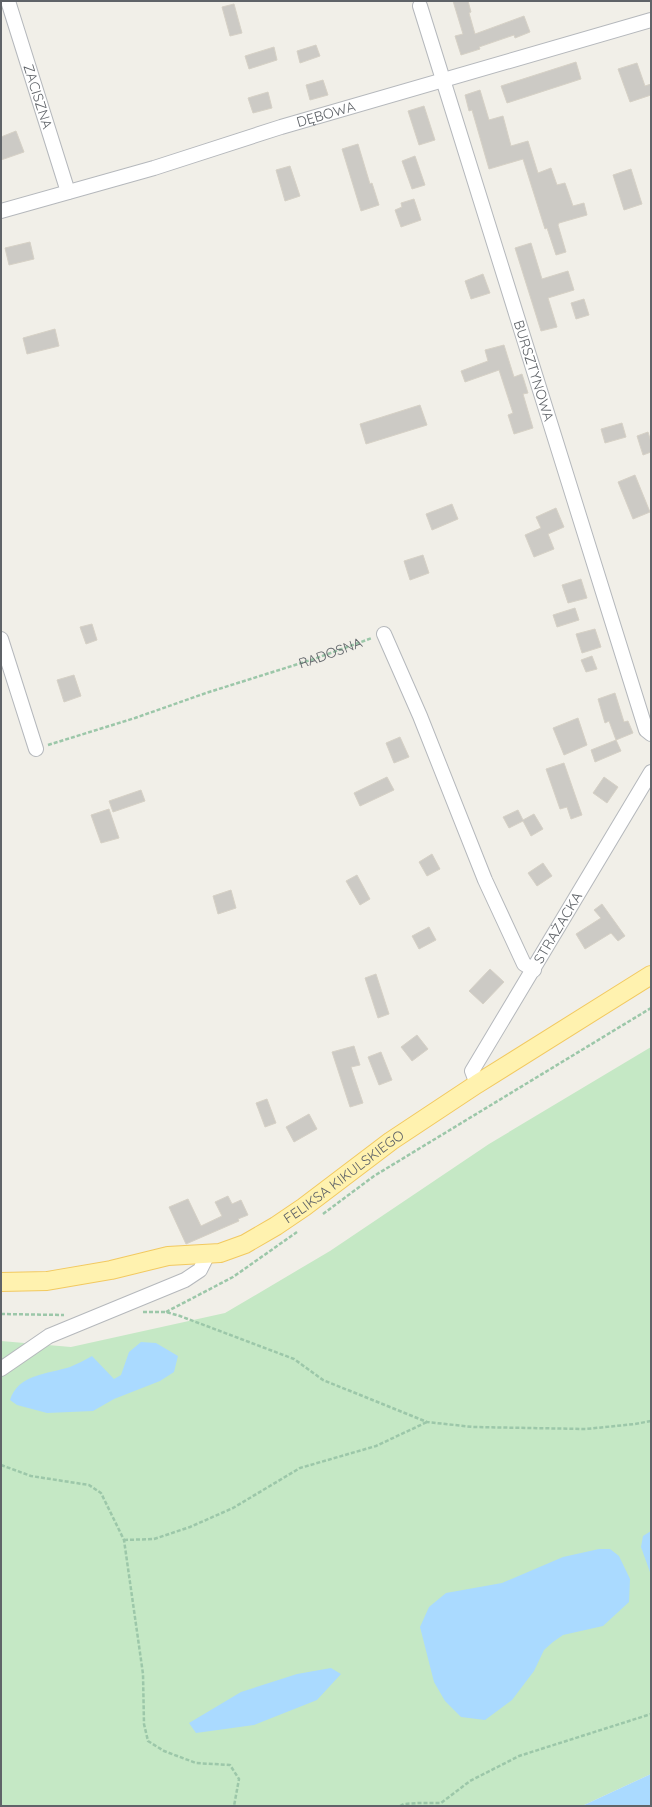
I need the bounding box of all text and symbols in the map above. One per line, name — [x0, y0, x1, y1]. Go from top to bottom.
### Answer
street label: ZACISZNA — [19, 62, 57, 131]
street label: DĘBOWA — [294, 97, 357, 131]
street label: BURSZTYNOWA — [510, 318, 558, 423]
street label: RADOSNA — [296, 633, 365, 672]
street label: STRAŻACKA — [529, 888, 586, 967]
street label: FELIKSA KIKULSKIEGO — [280, 1126, 408, 1227]

